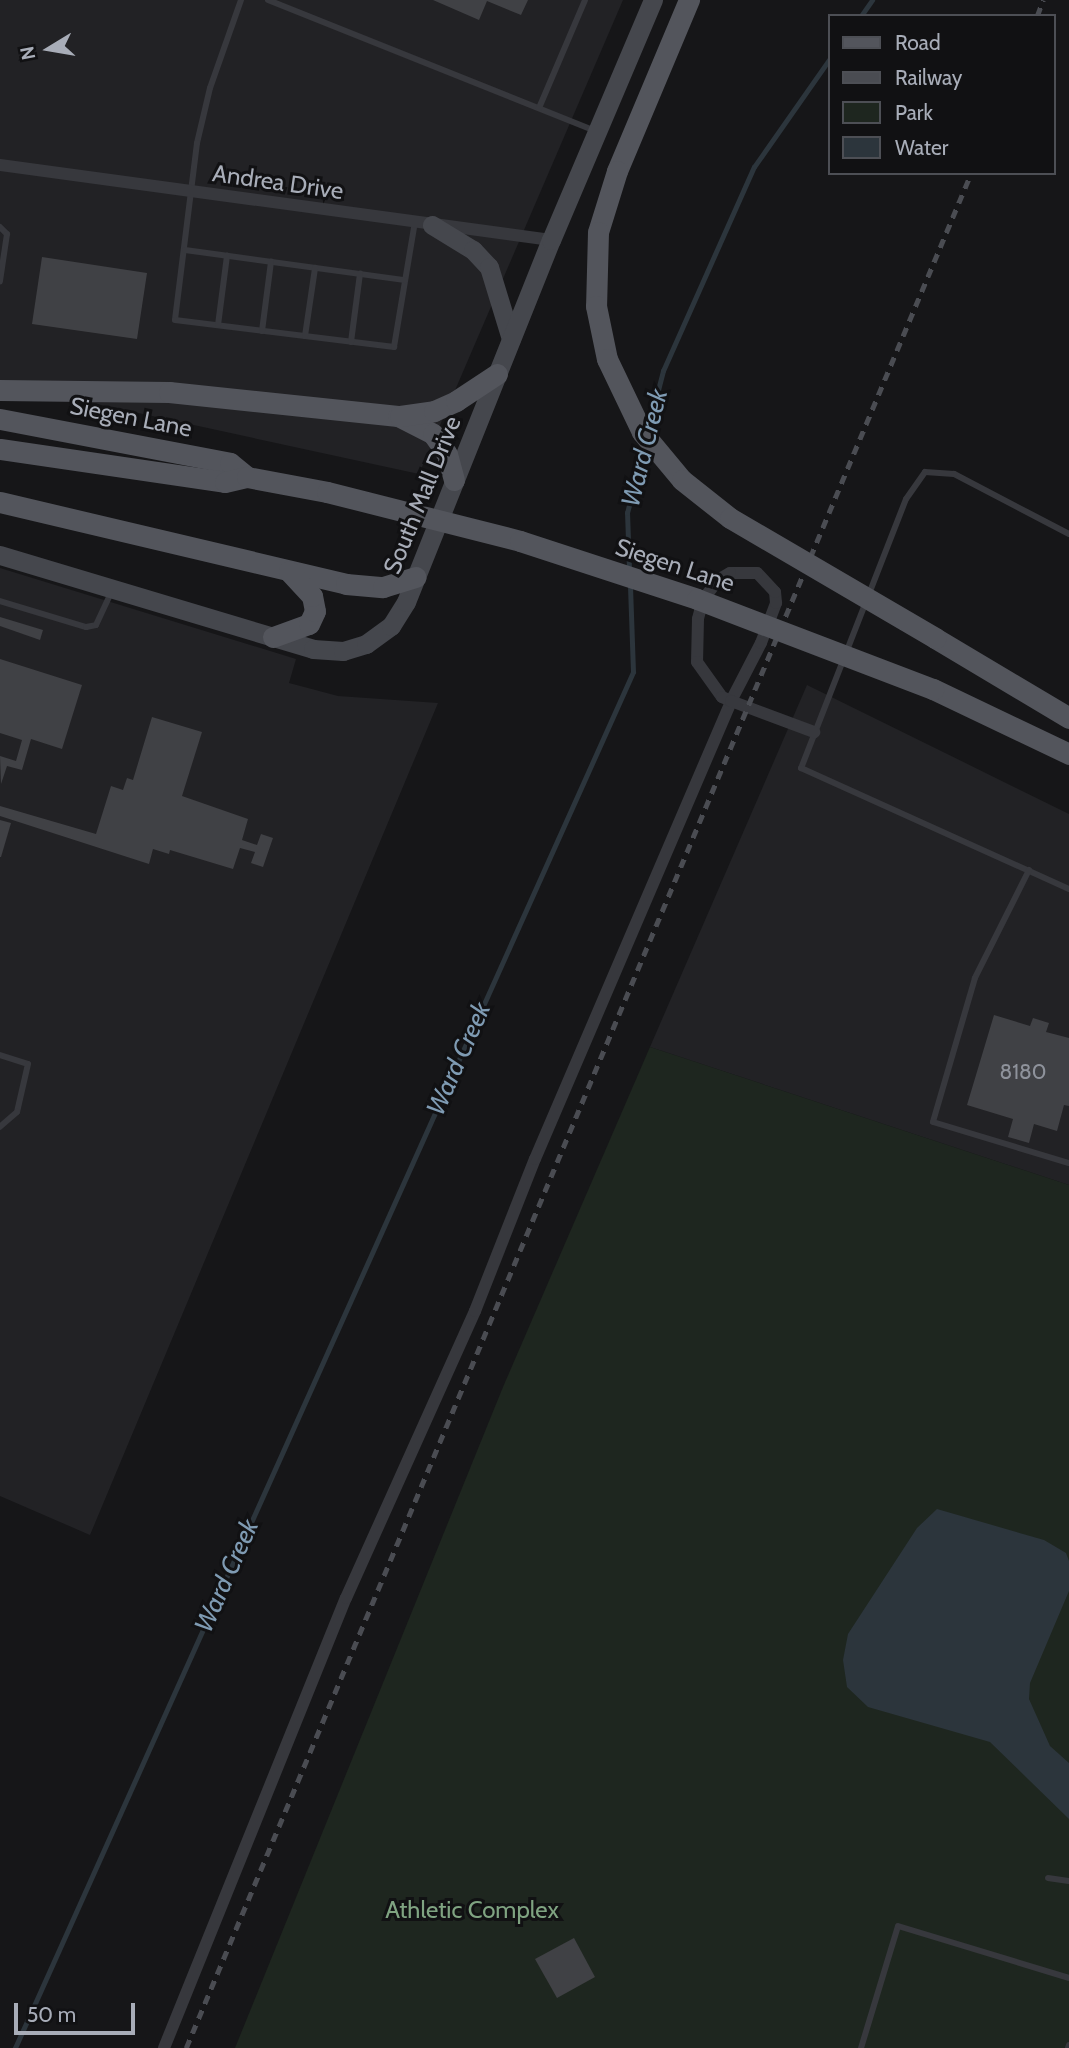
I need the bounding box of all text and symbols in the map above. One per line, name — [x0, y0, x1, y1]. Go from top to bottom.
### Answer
north arrow — [14, 14, 84, 84]
legend — [828, 14, 1055, 175]
text: Road — [895, 30, 941, 55]
text: N — [15, 44, 40, 62]
text: Railway — [895, 65, 962, 90]
text: Park — [895, 100, 933, 125]
text: Water — [895, 135, 948, 160]
street label: Andrea Drive — [211, 159, 345, 205]
water label: Ward Creek — [615, 386, 675, 510]
street label: Siegen Lane — [68, 391, 194, 443]
street label: South Mall Drive — [377, 412, 467, 578]
street label: Siegen Lane — [612, 532, 738, 598]
water label: Ward Creek — [420, 998, 498, 1120]
house number: 8180 — [1000, 1059, 1046, 1085]
water label: Ward Creek — [188, 1515, 266, 1637]
park label: Athletic Complex — [385, 1896, 559, 1924]
scale bar — [18, 1988, 138, 2032]
text: 50 m — [27, 2002, 76, 2027]

